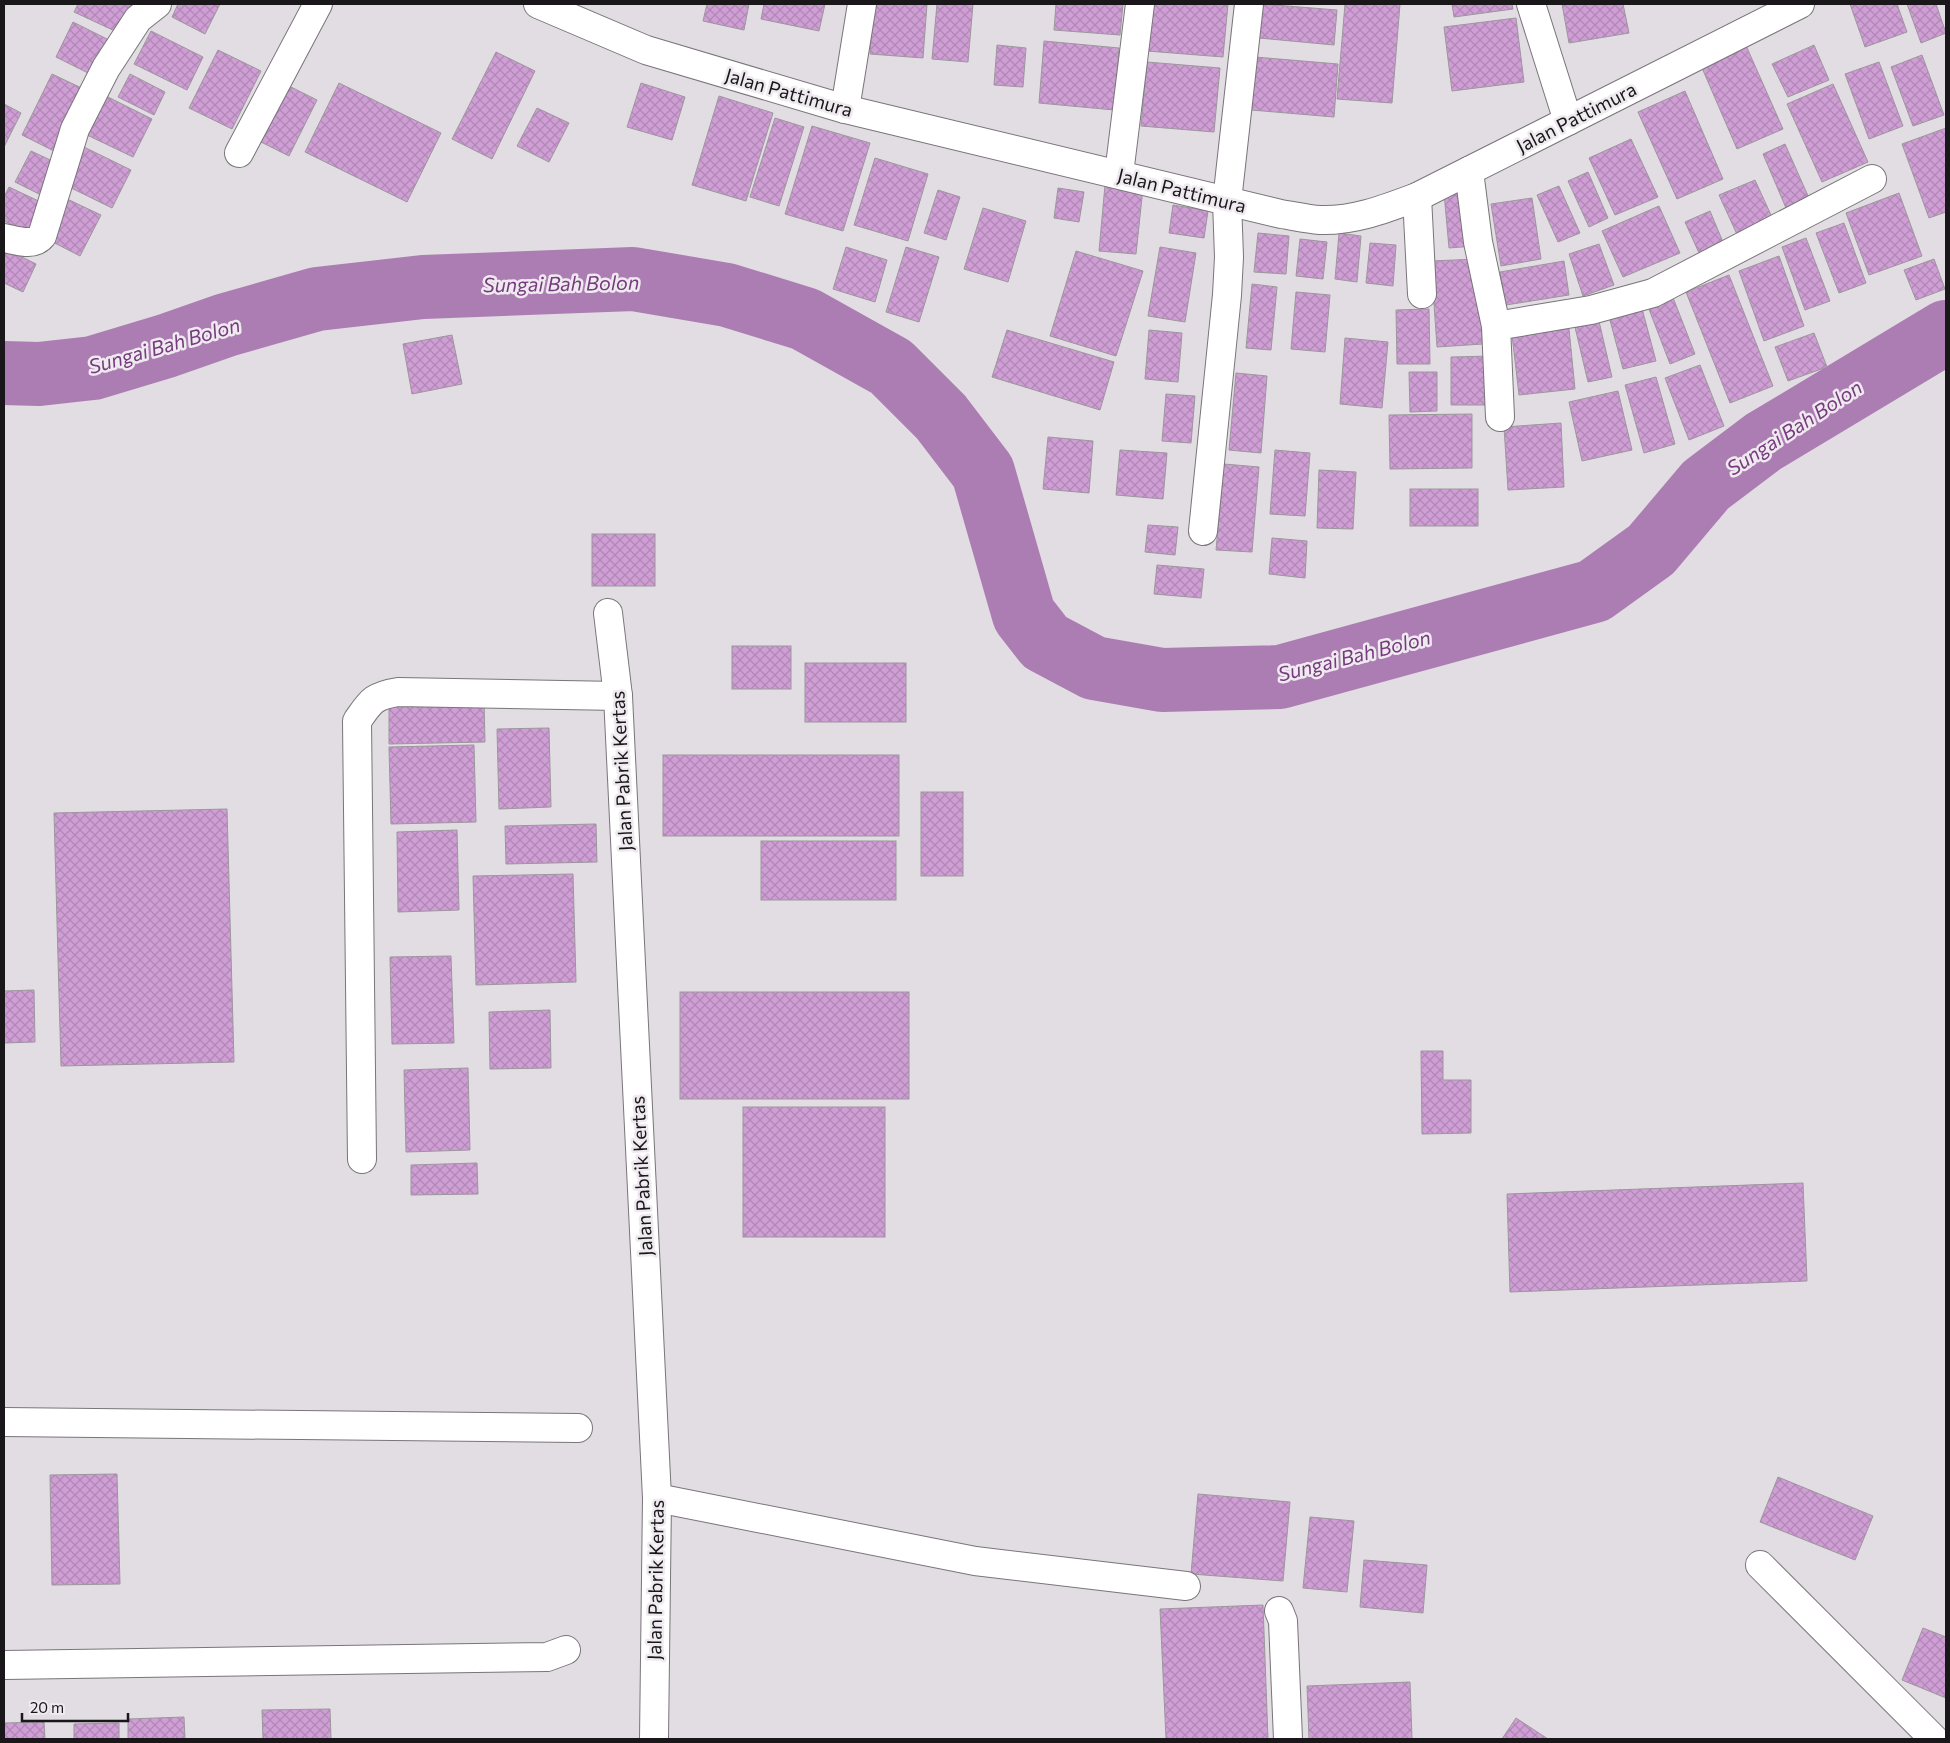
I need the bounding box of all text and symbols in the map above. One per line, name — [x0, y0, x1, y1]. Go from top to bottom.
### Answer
street label: Jalan Pattimura — [723, 63, 855, 121]
street label: Jalan Pattimura — [1512, 77, 1640, 157]
street label: Jalan Pattimura — [1115, 163, 1249, 217]
water label: Sungai Bah Bolon — [483, 270, 639, 296]
water label: Sungai Bah Bolon — [85, 312, 243, 378]
water label: Sungai Bah Bolon — [1722, 374, 1866, 480]
water label: Sungai Bah Bolon — [1275, 624, 1433, 686]
street label: Jalan Pabrik Kertas — [605, 690, 637, 852]
street label: Jalan Pabrik Kertas — [625, 1095, 657, 1257]
street label: Jalan Pabrik Kertas — [642, 1500, 668, 1660]
scale bar — [22, 1690, 129, 1722]
text: 20 m — [30, 1698, 64, 1716]

